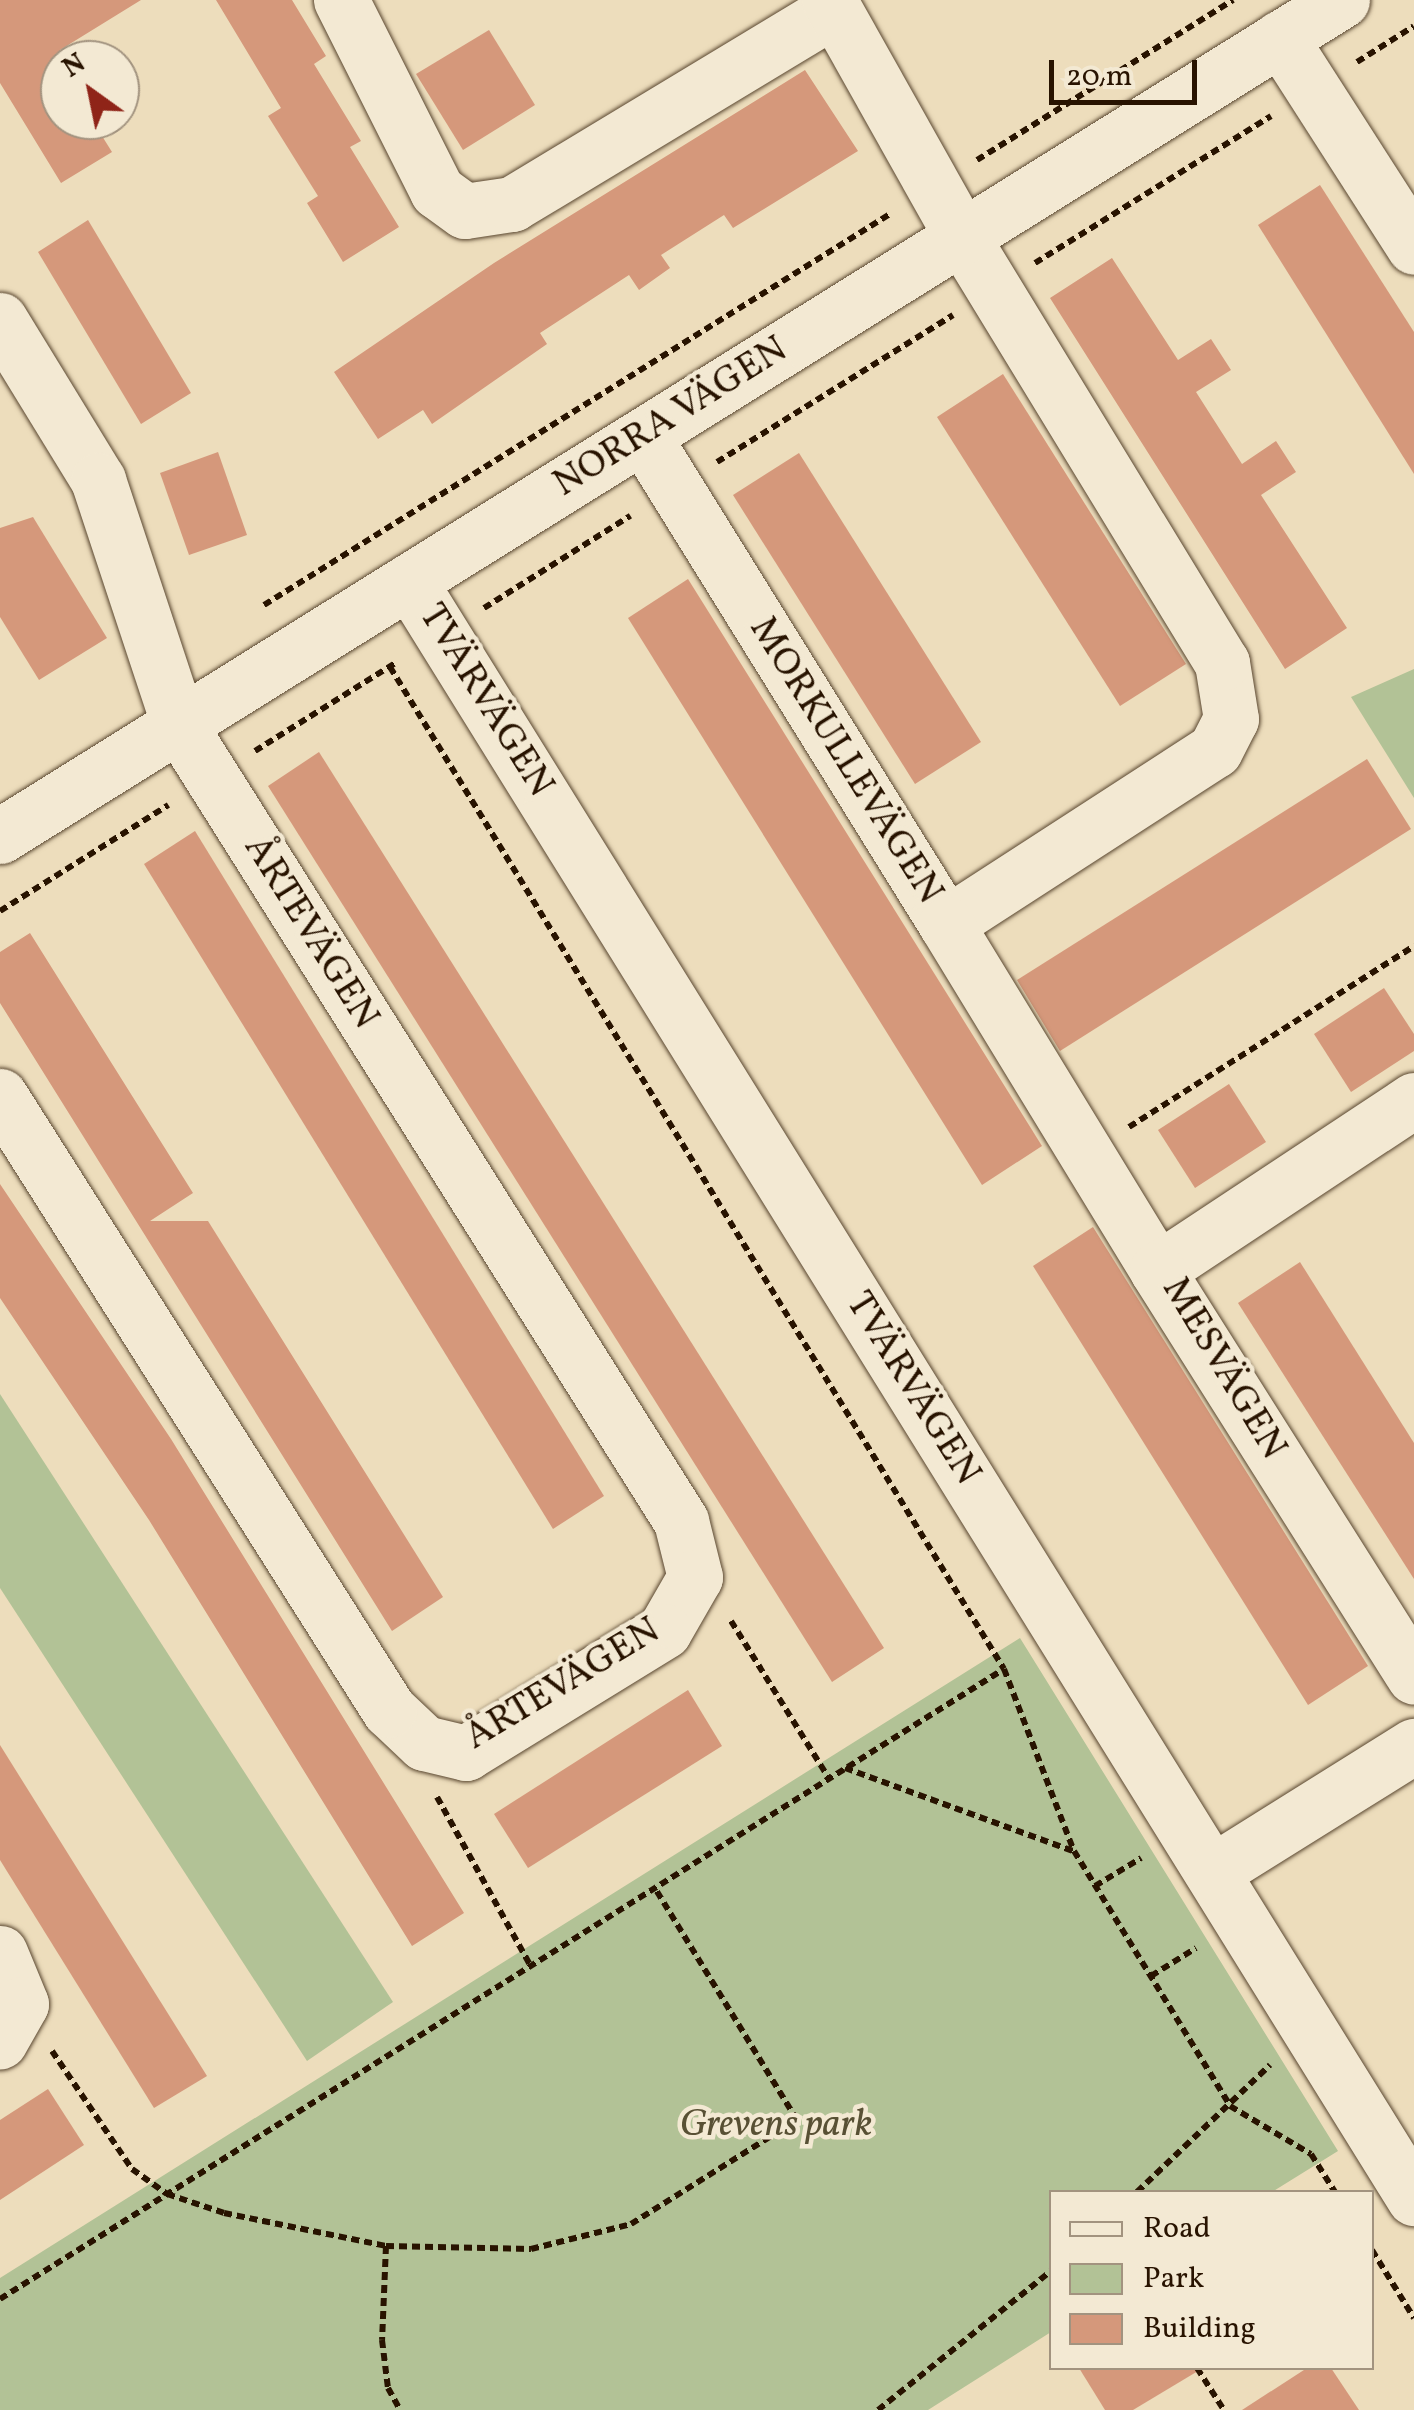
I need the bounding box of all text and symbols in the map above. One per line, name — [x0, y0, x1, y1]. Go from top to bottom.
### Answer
north arrow — [40, 40, 140, 140]
scale bar — [1054, 40, 1202, 102]
text: N — [55, 44, 94, 88]
text: 20 m — [1066, 56, 1132, 98]
street label: NORRA VÄGEN — [545, 328, 797, 508]
street label: TVÄRVÄGEN — [408, 596, 562, 806]
street label: MORKULLEVÄGEN — [738, 609, 952, 913]
street label: ÅRTEVÄGEN — [233, 828, 387, 1038]
street label: MESVÄGEN — [1151, 1270, 1295, 1468]
street label: TVÄRVÄGEN — [835, 1284, 989, 1494]
street label: ÅRTEVÄGEN — [457, 1609, 669, 1761]
park label: Grevens park — [680, 2103, 872, 2149]
legend — [1049, 2190, 1374, 2370]
text: Road — [1143, 2208, 1211, 2250]
text: Park — [1143, 2258, 1204, 2300]
text: Building — [1143, 2308, 1256, 2350]

